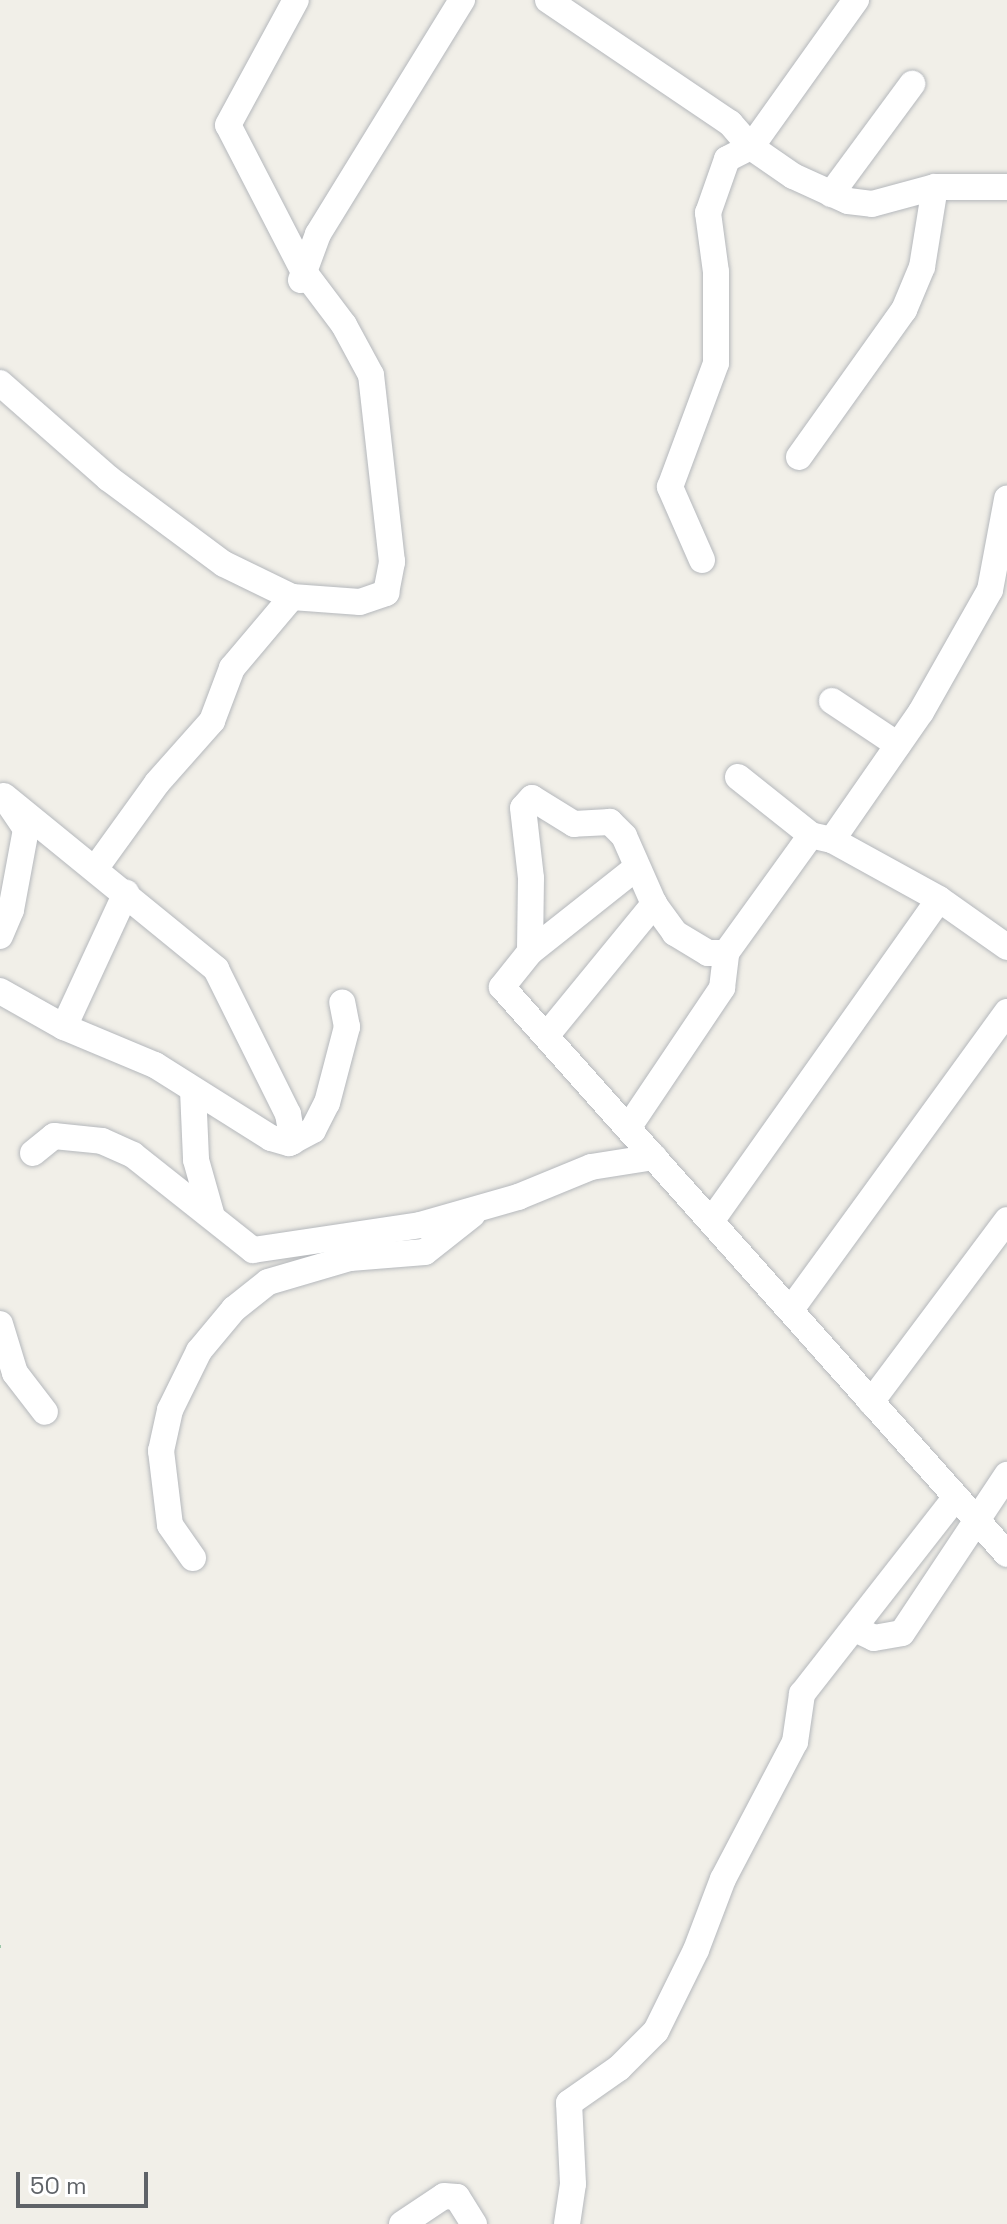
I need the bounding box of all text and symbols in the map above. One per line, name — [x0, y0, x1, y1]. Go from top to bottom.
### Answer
scale bar — [20, 2156, 152, 2206]
text: 50 m — [30, 2170, 87, 2201]

